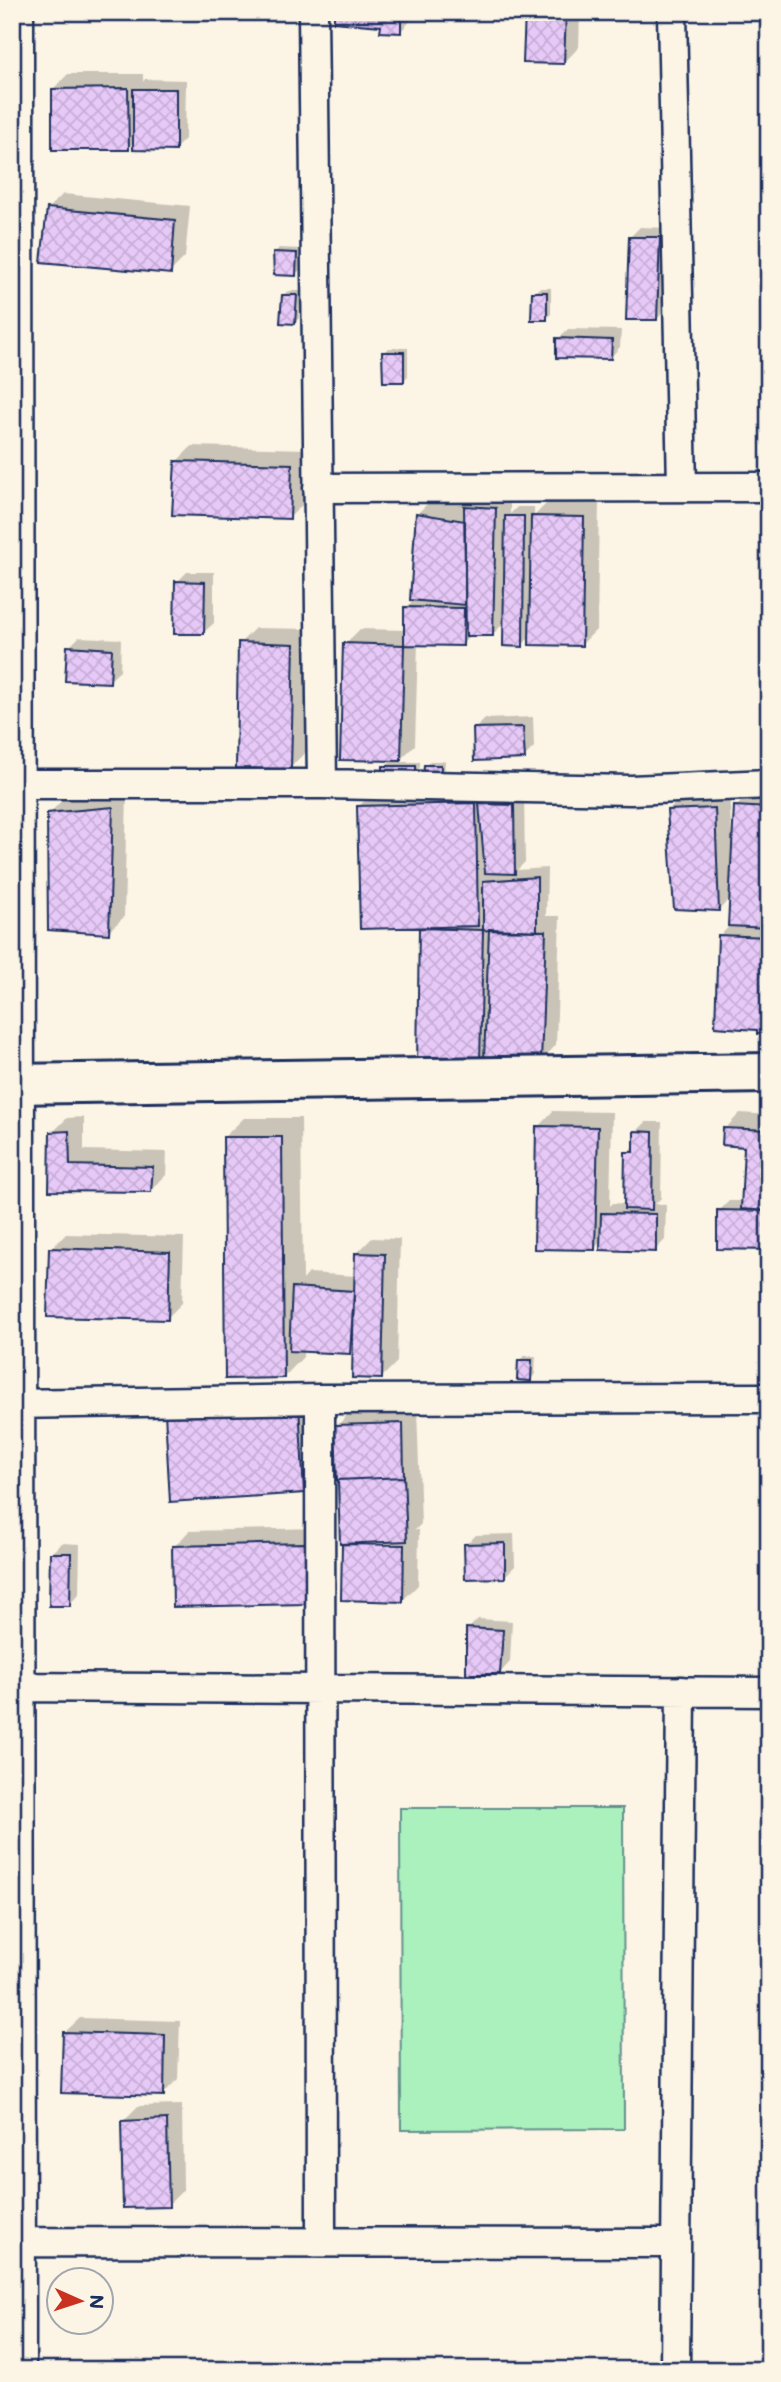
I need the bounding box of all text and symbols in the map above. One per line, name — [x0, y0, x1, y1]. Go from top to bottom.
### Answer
north arrow — [46, 2266, 116, 2336]
text: N — [85, 2294, 110, 2310]

